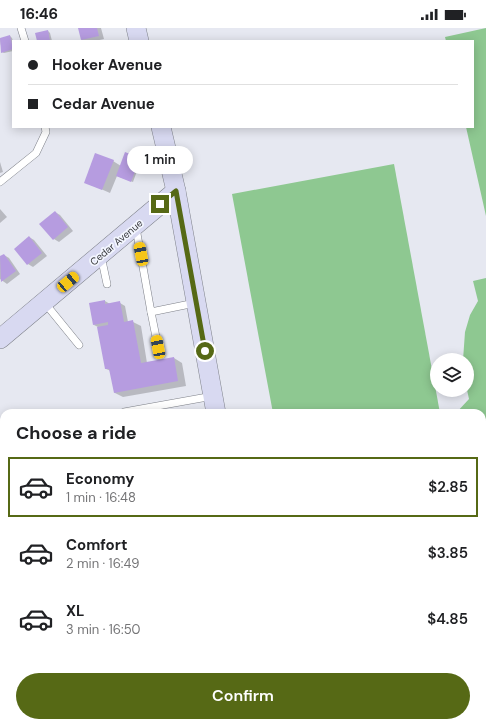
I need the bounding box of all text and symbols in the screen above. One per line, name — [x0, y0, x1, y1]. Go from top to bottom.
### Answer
text: 16:46 — [20, 4, 58, 24]
text: Hooker Avenue — [52, 55, 162, 75]
text: Cedar Avenue — [52, 94, 155, 114]
callout: 1 min — [127, 146, 193, 174]
text: 1 min — [144, 151, 176, 168]
route end — [151, 195, 169, 213]
street label: Cedar Avenue — [87, 216, 146, 268]
car — [133, 241, 149, 267]
car — [55, 270, 81, 294]
car — [150, 334, 166, 360]
route start — [196, 342, 214, 360]
map controls — [430, 353, 474, 397]
button: layers — [430, 353, 474, 397]
text: Choose a ride — [16, 421, 137, 445]
icon: car — [18, 469, 54, 505]
text: Economy — [66, 469, 134, 489]
text: $2.85 — [428, 477, 468, 497]
text: 1 min · 16:48 — [66, 489, 136, 506]
icon: car — [18, 535, 54, 571]
text: Comfort — [66, 535, 127, 555]
text: $3.85 — [428, 543, 468, 563]
text: 2 min · 16:49 — [66, 555, 140, 572]
icon: car — [18, 601, 54, 637]
text: XL — [66, 601, 84, 621]
text: $4.85 — [427, 609, 468, 629]
text: 3 min · 16:50 — [66, 621, 140, 638]
button: Confirm — [16, 673, 470, 719]

